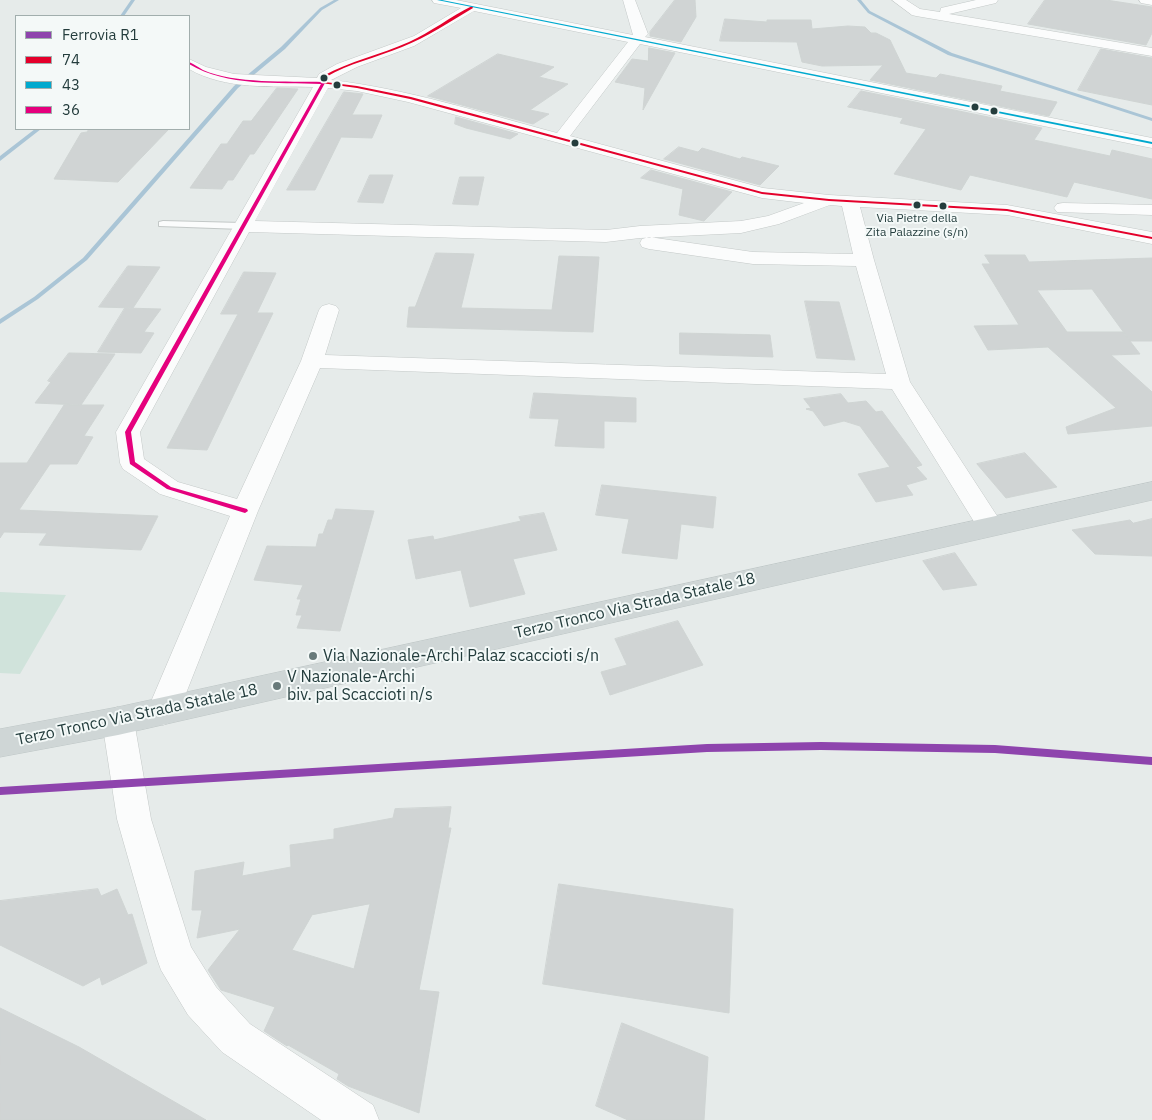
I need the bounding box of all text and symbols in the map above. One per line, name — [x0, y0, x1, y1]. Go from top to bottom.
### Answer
legend — [15, 15, 190, 130]
text: Ferrovia R1 — [62, 25, 139, 44]
text: 74 — [62, 50, 80, 69]
unlabelled marker — [319, 73, 329, 83]
text: 43 — [62, 75, 80, 94]
unlabelled marker — [332, 80, 342, 90]
text: 36 — [62, 100, 80, 119]
unlabelled marker — [970, 102, 980, 112]
unlabelled marker — [989, 106, 999, 116]
unlabelled marker — [570, 138, 580, 148]
marker: Via Pietre della Zita Palazzine (s/n) — [912, 200, 922, 210]
unlabelled marker — [938, 201, 948, 211]
place label: Via Pietre della Zita Palazzine (s/n) — [866, 212, 968, 240]
street label: Terzo Tronco Via Strada Statale 18 — [513, 569, 757, 643]
place label: Via Nazionale-Archi Palaz scaccioti s/n — [323, 646, 599, 666]
marker: Via Nazionale-Archi Palaz scaccioti s/n — [307, 650, 319, 662]
place label: V Nazionale-Archi biv. pal Scaccioti n/s — [287, 667, 433, 705]
street label: Terzo Tronco Via Strada Statale 18 — [15, 680, 259, 750]
marker: V Nazionale-Archi biv. pal Scaccioti n/s — [271, 680, 283, 692]

